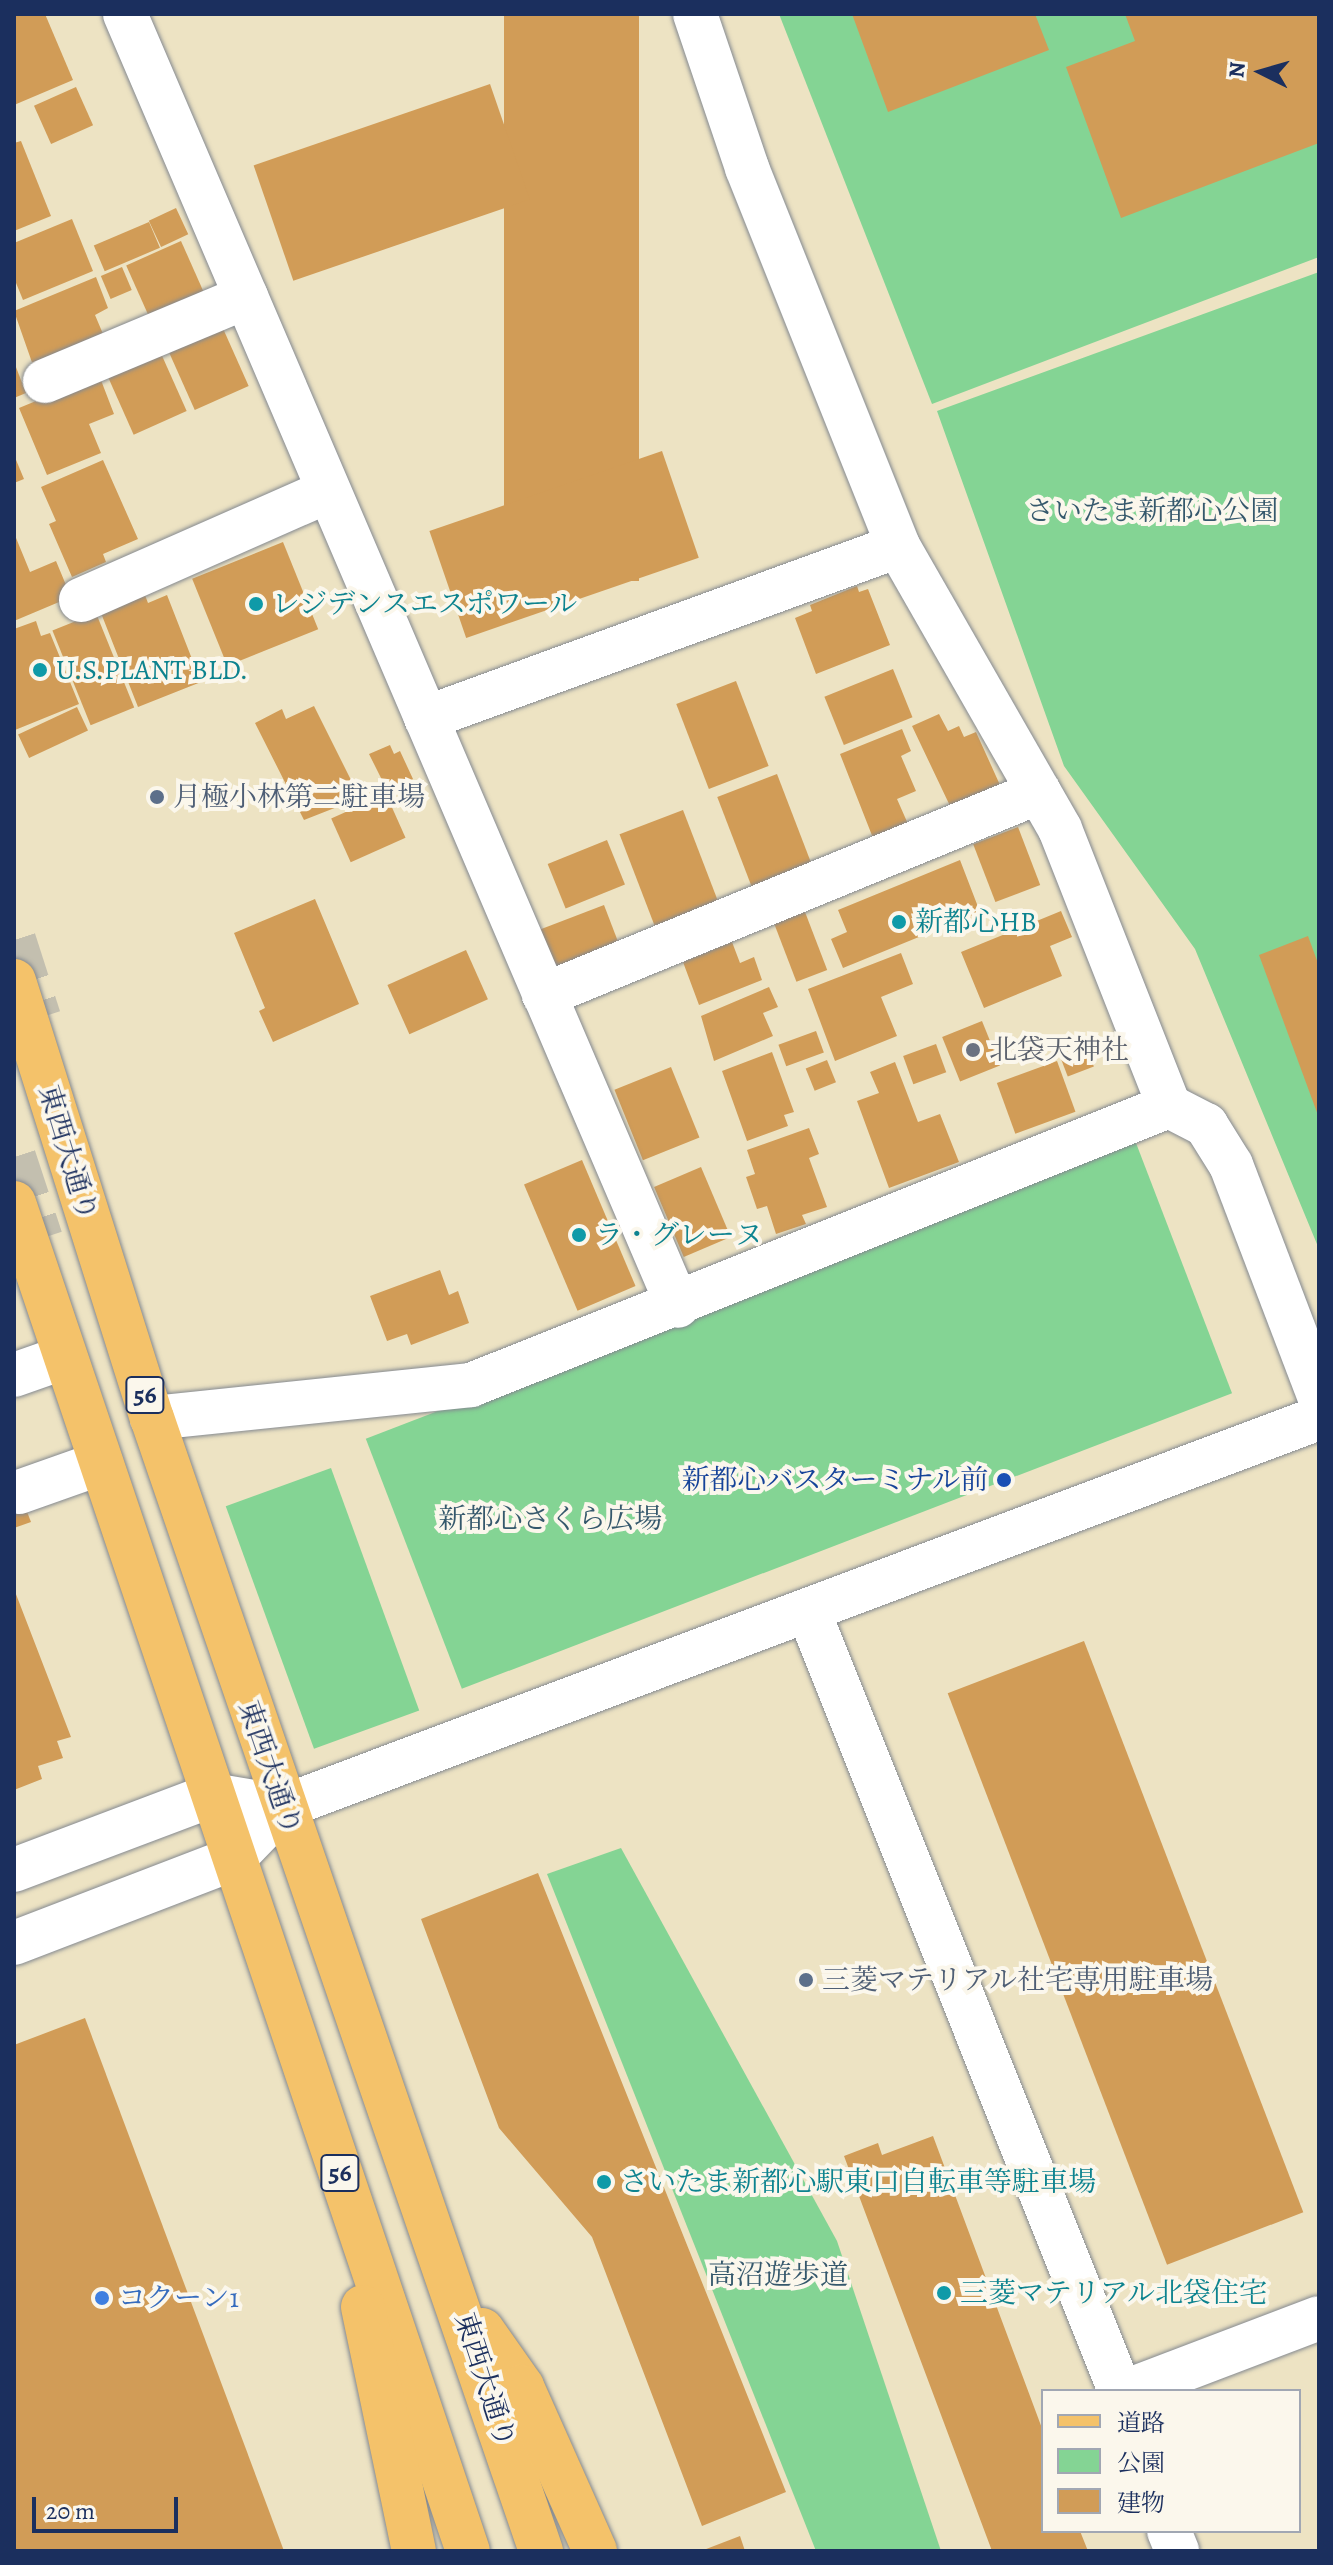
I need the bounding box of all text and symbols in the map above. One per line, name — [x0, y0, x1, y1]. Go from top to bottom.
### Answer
north arrow — [1221, 32, 1301, 112]
text: N — [1221, 61, 1253, 79]
park label: さいたま新都心公園 — [1026, 494, 1278, 528]
place label: レジデンスエスポワール — [272, 587, 580, 621]
marker: レジデンスエスポワール — [247, 595, 265, 613]
place label: U.S.PLANT BLD. — [56, 653, 248, 687]
marker: U.S.PLANT BLD. — [31, 661, 49, 679]
place label: 月極小林第二駐車場 — [173, 780, 425, 814]
marker: 月極小林第二駐車場 — [148, 788, 166, 806]
place label: 新都心HB — [915, 905, 1037, 939]
marker: 新都心HB — [890, 913, 908, 931]
place label: 北袋天神社 — [989, 1033, 1129, 1067]
marker: 北袋天神社 — [964, 1041, 982, 1059]
street label: 東西大通り — [31, 1081, 105, 1225]
place label: ラ・グレーヌ — [595, 1218, 763, 1252]
marker: ラ・グレーヌ — [570, 1226, 588, 1244]
road number: 56 — [125, 1373, 165, 1417]
place label: 新都心バスターミナル前 — [680, 1463, 988, 1497]
marker: 新都心バスターミナル前 — [995, 1471, 1013, 1489]
park label: 新都心さくら広場 — [438, 1502, 662, 1536]
street label: 東西大通り — [231, 1696, 309, 1840]
place label: 三菱マテリアル社宅専用駐車場 — [822, 1963, 1214, 1997]
marker: 三菱マテリアル社宅専用駐車場 — [797, 1971, 815, 1989]
road number: 56 — [320, 2151, 360, 2195]
place label: さいたま新都心駅東口自転車等駐車場 — [620, 2165, 1096, 2199]
marker: さいたま新都心駅東口自転車等駐車場 — [595, 2173, 613, 2191]
park label: 高沼遊歩道 — [708, 2258, 848, 2292]
place label: 三菱マテリアル北袋住宅 — [960, 2276, 1268, 2310]
place label: コクーン1 — [118, 2281, 240, 2315]
marker: 三菱マテリアル北袋住宅 — [935, 2284, 953, 2302]
marker: コクーン1 — [93, 2289, 111, 2307]
street label: 東西大通り — [447, 2308, 523, 2452]
legend — [1041, 2389, 1301, 2533]
text: 道路 — [1117, 2407, 1165, 2439]
text: 公園 — [1117, 2447, 1165, 2479]
scale bar — [36, 2481, 182, 2531]
text: 建物 — [1117, 2487, 1165, 2519]
text: 20 m — [46, 2495, 95, 2527]

